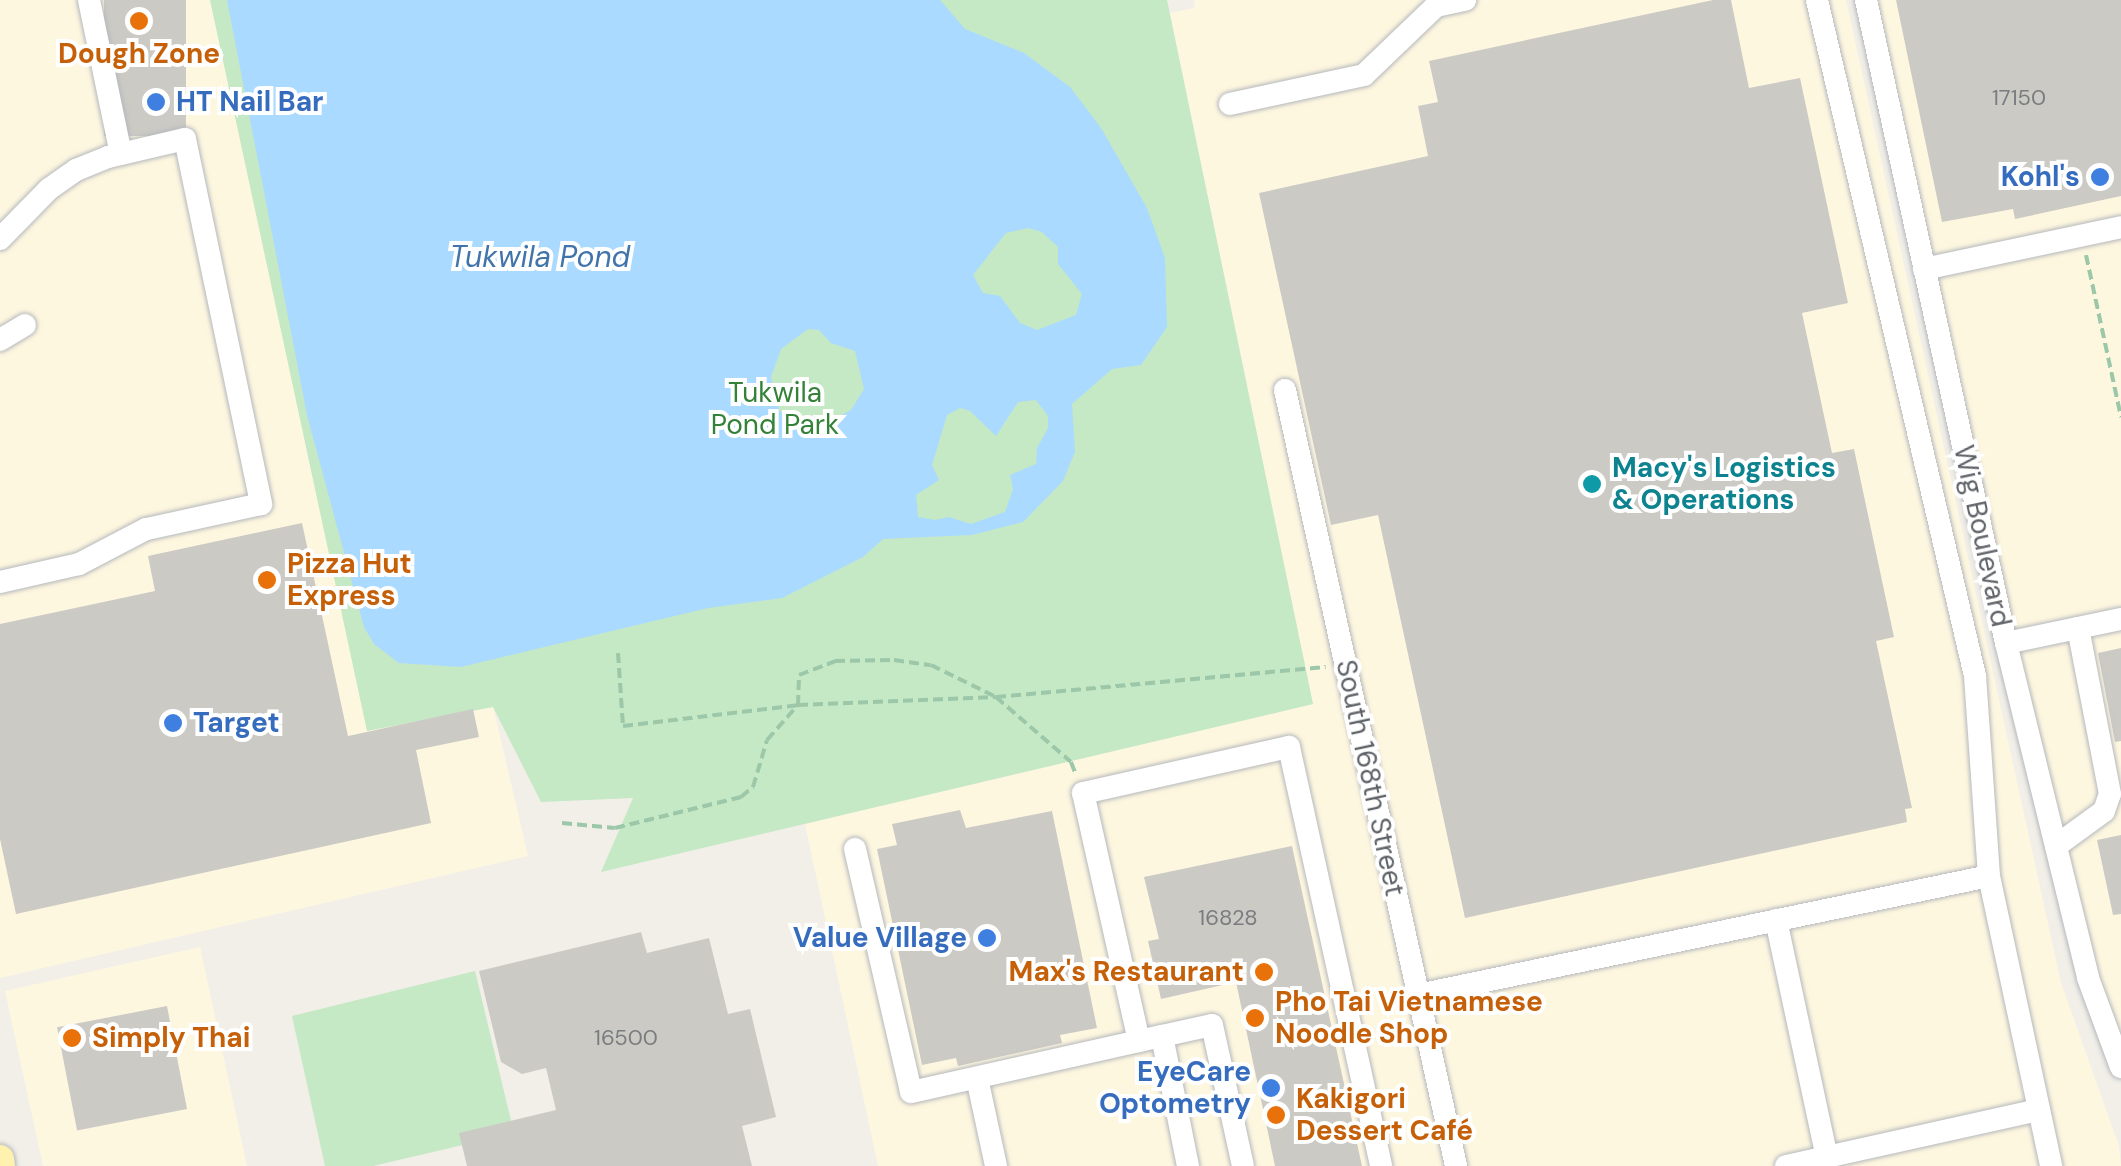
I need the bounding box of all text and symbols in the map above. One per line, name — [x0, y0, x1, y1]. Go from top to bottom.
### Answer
marker: Dough Zone — [128, 10, 150, 32]
place label: Dough Zone — [58, 37, 220, 71]
place label: HT Nail Bar — [176, 85, 324, 119]
house number: 17150 — [1992, 85, 2046, 111]
marker: HT Nail Bar — [145, 91, 167, 113]
place label: Kohl's — [2001, 160, 2080, 194]
marker: Kohl's — [2089, 166, 2111, 188]
water label: Tukwila Pond — [450, 239, 630, 275]
park label: Tukwila Pond Park — [711, 376, 839, 442]
street label: Wig Boulevard — [1946, 442, 2018, 630]
place label: Macy's Logistics & Operations — [1612, 451, 1836, 517]
marker: Macy's Logistics & Operations — [1581, 473, 1603, 495]
place label: Pizza Hut Express — [287, 547, 412, 613]
marker: Pizza Hut Express — [256, 569, 278, 591]
street label: South 168th Street — [1329, 657, 1411, 899]
place label: Target — [193, 706, 280, 740]
marker: Target — [162, 712, 184, 734]
house number: 16828 — [1198, 905, 1258, 931]
place label: Value Village — [793, 921, 967, 955]
marker: Value Village — [976, 927, 998, 949]
place label: Max's Restaurant — [1009, 955, 1244, 989]
marker: Max's Restaurant — [1253, 961, 1275, 983]
place label: Pho Tai Vietnamese Noodle Shop — [1275, 985, 1543, 1051]
marker: Pho Tai Vietnamese Noodle Shop — [1244, 1007, 1266, 1029]
place label: Simply Thai — [92, 1021, 250, 1055]
house number: 16500 — [594, 1025, 658, 1051]
marker: Simply Thai — [61, 1027, 83, 1049]
place label: EyeCare Optometry — [1099, 1055, 1251, 1121]
marker: EyeCare Optometry — [1260, 1077, 1282, 1099]
place label: Kakigori Dessert Café — [1296, 1082, 1473, 1148]
marker: Kakigori Dessert Café — [1265, 1104, 1287, 1126]

